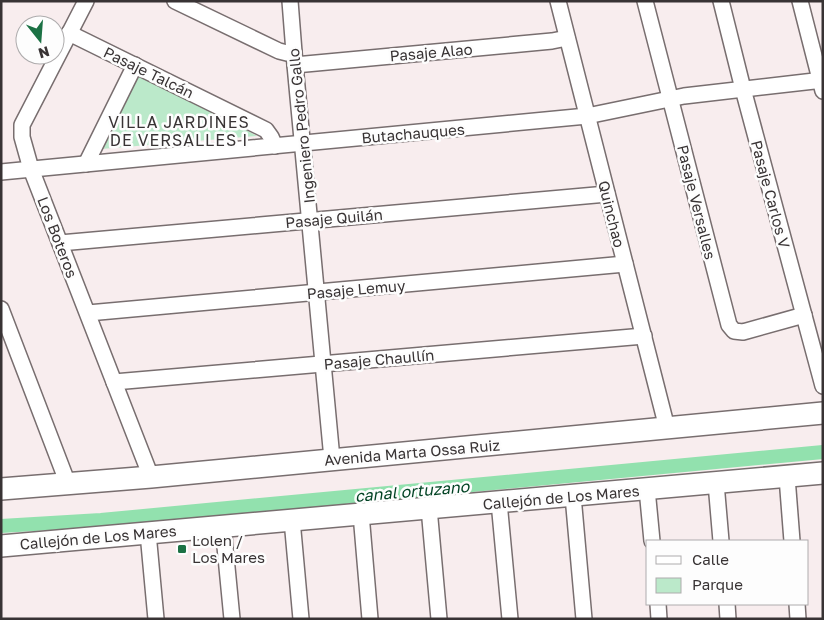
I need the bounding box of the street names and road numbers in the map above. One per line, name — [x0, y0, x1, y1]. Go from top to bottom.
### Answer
street label: Pasaje Alao — [389, 39, 473, 65]
street label: Pasaje Talcán — [101, 42, 197, 102]
street label: Ingeniero Pedro Gallo — [284, 48, 318, 204]
street label: Butachauques — [361, 120, 465, 146]
street label: Pasaje Carlos V — [748, 138, 794, 250]
street label: Pasaje Versalles — [674, 143, 720, 261]
street label: Quinchao — [595, 179, 629, 249]
street label: Los Boteros — [34, 194, 82, 280]
street label: Pasaje Quilán — [285, 205, 383, 231]
street label: Pasaje Lemuy — [306, 276, 407, 302]
street label: Pasaje Chaullín — [323, 345, 435, 373]
street label: Avenida Marta Ossa Ruiz — [323, 435, 501, 469]
street label: Callejón de Los Mares — [482, 481, 640, 513]
street label: Callejón de Los Mares — [19, 521, 177, 553]

